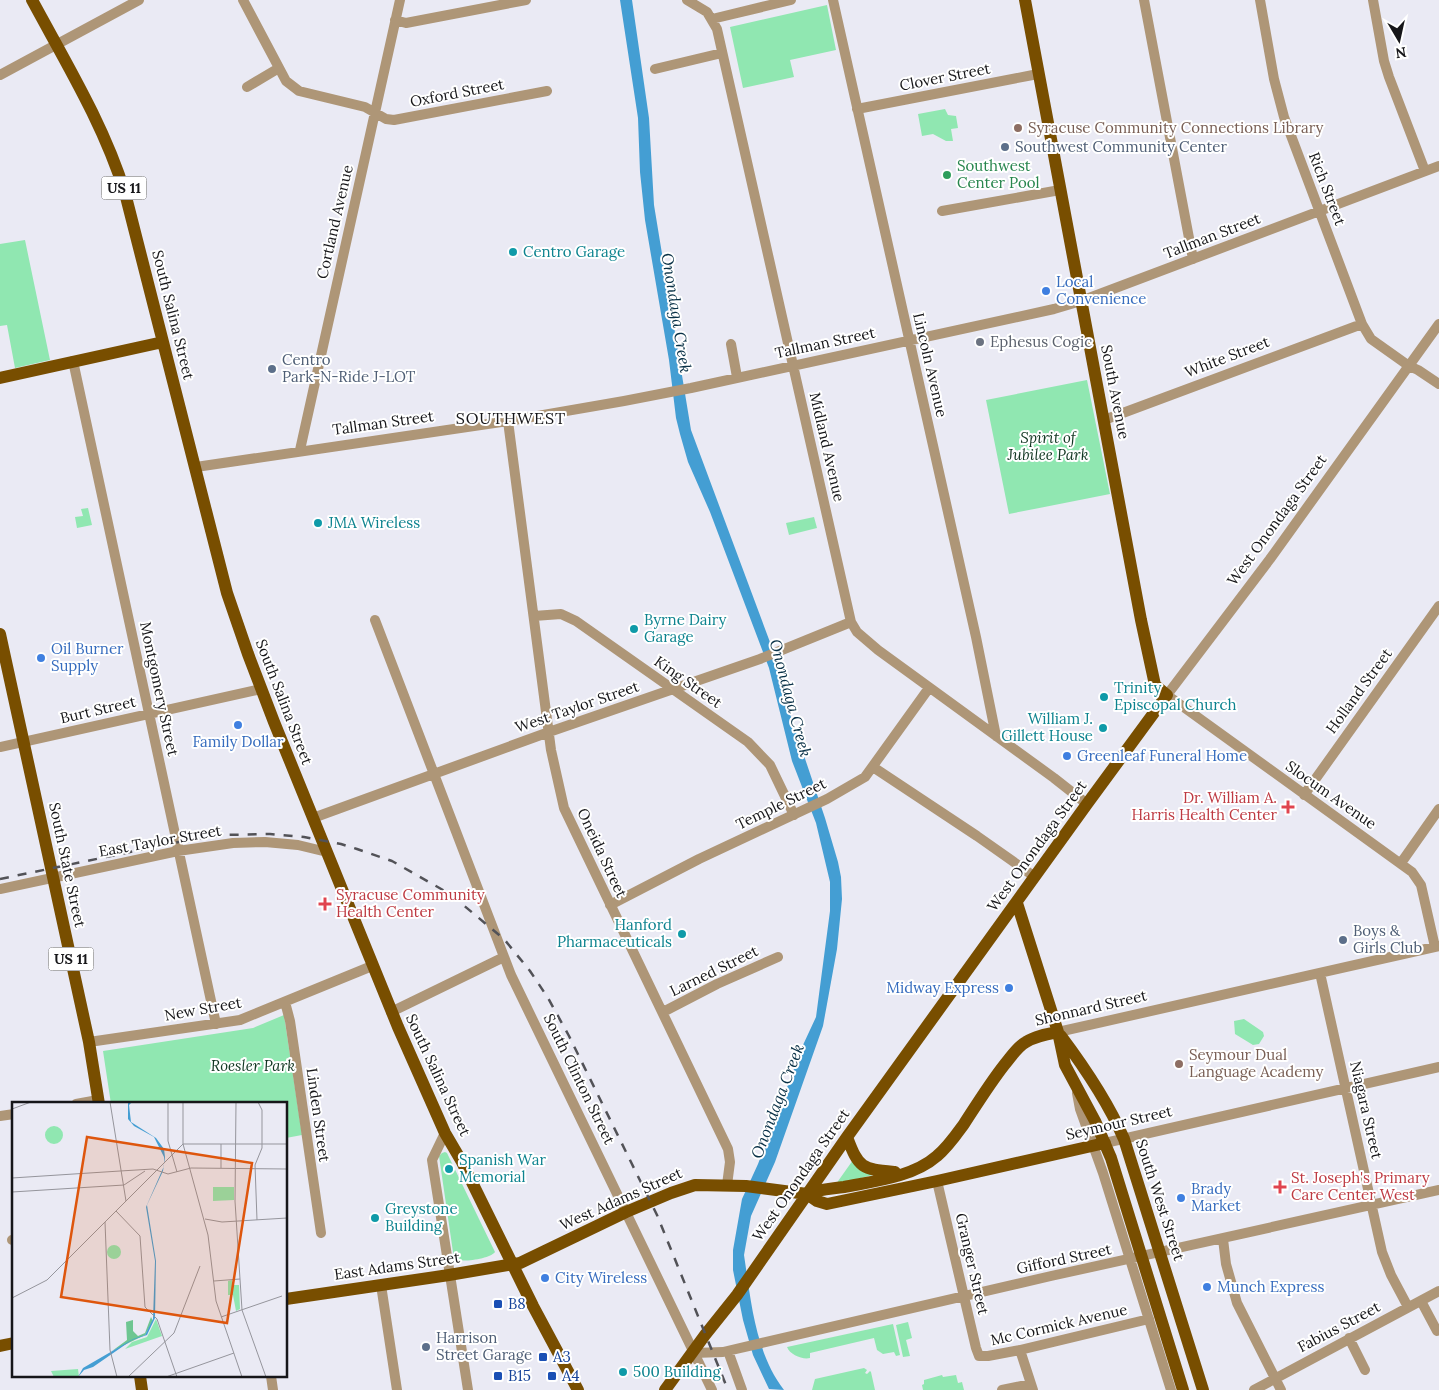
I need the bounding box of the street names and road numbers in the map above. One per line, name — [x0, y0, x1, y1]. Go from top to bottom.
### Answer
street label: Clover Street — [898, 58, 992, 95]
street label: Oxford Street — [408, 74, 506, 111]
street label: Rich Street — [1305, 149, 1350, 228]
street label: Cortland Avenue — [312, 163, 357, 281]
road number: US 11 — [102, 177, 146, 200]
street label: Tallman Street — [1161, 208, 1263, 263]
street label: South Salina Street — [148, 248, 199, 382]
street label: Lincoln Avenue — [909, 311, 952, 419]
street label: Tallman Street — [773, 323, 877, 362]
street label: White Street — [1182, 332, 1272, 381]
street label: South Avenue — [1097, 343, 1134, 441]
street label: Midland Avenue — [806, 390, 849, 503]
street label: Tallman Street — [331, 406, 435, 439]
street label: West Onondaga Street — [1223, 450, 1331, 589]
street label: Montgomery Street — [136, 620, 183, 758]
street label: South Salina Street — [252, 636, 317, 767]
street label: Holland Street — [1321, 644, 1396, 737]
street label: King Street — [651, 651, 726, 712]
street label: West Taylor Street — [512, 676, 641, 737]
street label: Burt Street — [58, 692, 138, 727]
street label: Slocum Avenue — [1282, 756, 1380, 833]
street label: Temple Street — [733, 773, 829, 834]
street label: West Onondaga Street — [983, 776, 1091, 915]
street label: South State Street — [45, 801, 90, 929]
street label: Oneida Street — [573, 805, 632, 901]
street label: East Taylor Street — [97, 820, 223, 861]
street label: Larned Street — [667, 941, 761, 1000]
road number: US 11 — [48, 948, 94, 971]
street label: Shonnard Street — [1033, 985, 1149, 1030]
street label: New Street — [163, 992, 243, 1025]
street label: South Clinton Street — [540, 1010, 619, 1147]
street label: South Salina Street — [402, 1011, 475, 1139]
street label: Niagara Street — [1346, 1059, 1387, 1161]
street label: Linden Street — [302, 1067, 335, 1163]
street label: Seymour Street — [1064, 1101, 1174, 1144]
street label: West Onondaga Street — [748, 1105, 854, 1245]
street label: South West Street — [1132, 1137, 1189, 1263]
street label: West Adams Street — [557, 1163, 685, 1234]
street label: Granger Street — [952, 1211, 993, 1317]
street label: Gifford Street — [1015, 1239, 1113, 1278]
street label: East Adams Street — [333, 1247, 461, 1284]
street label: Fabius Street — [1294, 1297, 1383, 1356]
street label: Mc Cormick Avenue — [989, 1300, 1129, 1350]

